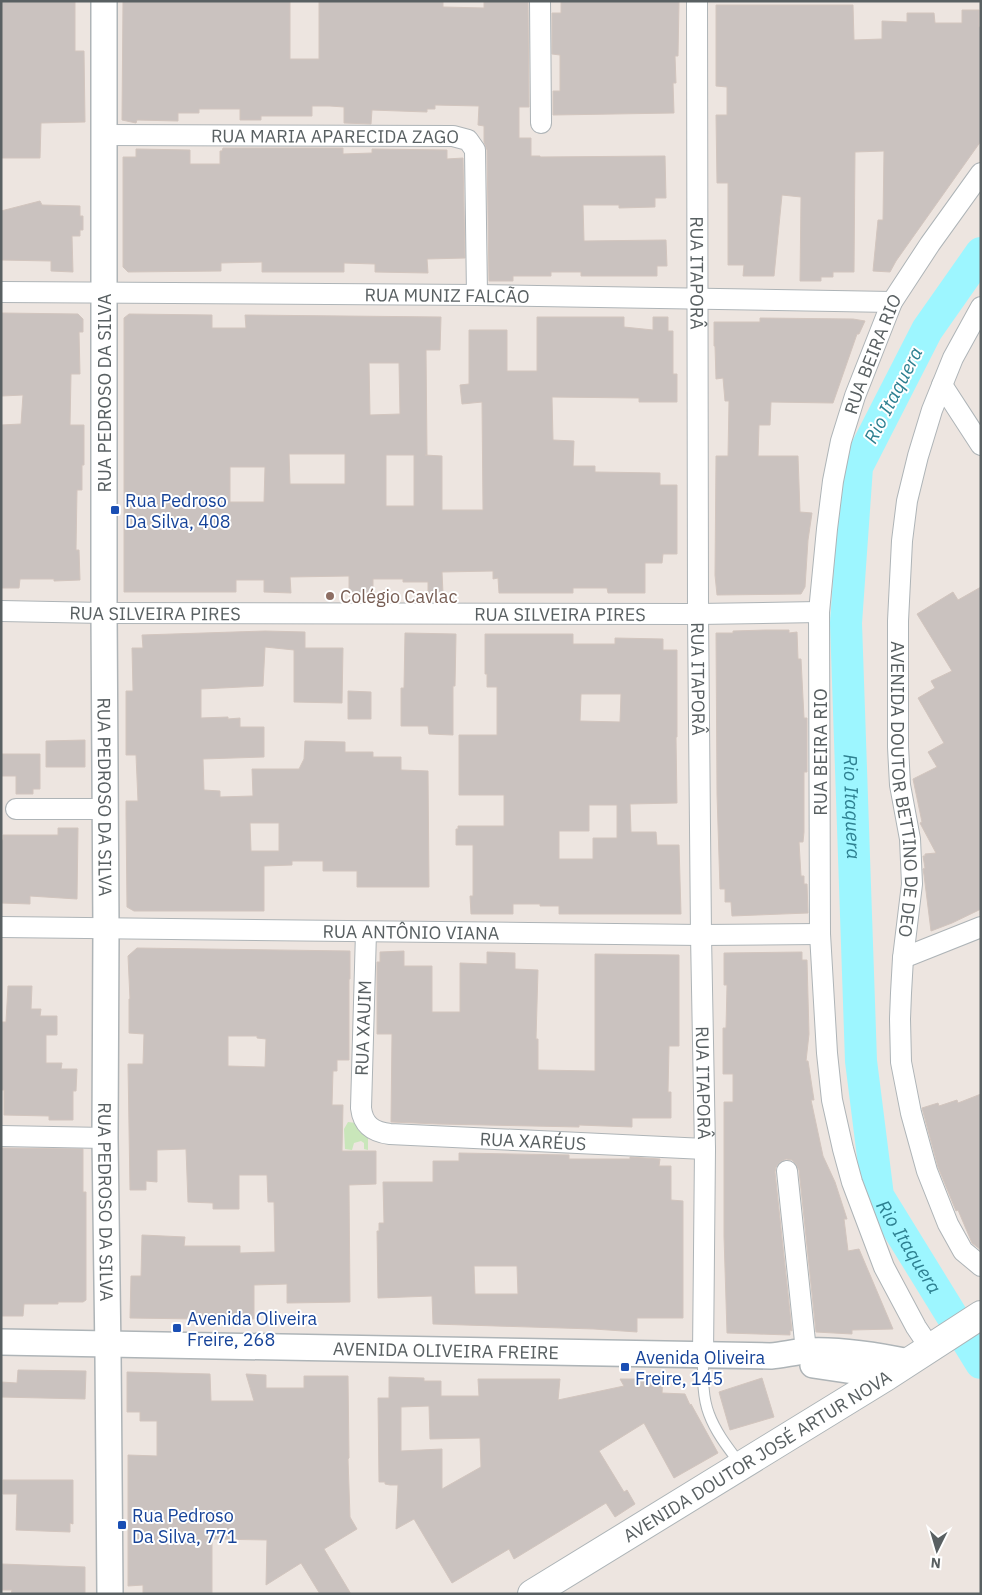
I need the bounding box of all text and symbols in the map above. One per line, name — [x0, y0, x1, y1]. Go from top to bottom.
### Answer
street label: RUA MARIA APARECIDA ZAGO — [211, 124, 459, 148]
street label: RUA ITAPORÂ — [686, 216, 709, 330]
street label: RUA MUNIZ FALCÃO — [364, 283, 530, 307]
street label: RUA BEIRA RIO — [839, 289, 906, 417]
street label: RUA PEDROSO DA SILVA — [93, 293, 116, 493]
water label: Rio Itaquera — [858, 343, 928, 447]
place label: Rua Pedroso Da Silva, 408 — [125, 489, 231, 533]
marker: Rua Pedroso Da Silva, 408 — [109, 504, 121, 516]
place label: Colégio Cavlac — [340, 585, 457, 608]
marker: Colégio Cavlac — [324, 590, 336, 602]
street label: RUA SILVEIRA PIRES — [69, 601, 241, 625]
street label: RUA SILVEIRA PIRES — [474, 602, 646, 625]
street label: RUA ITAPORÂ — [687, 622, 711, 736]
street label: AVENIDA DOUTOR BETTINO DE DEO — [886, 641, 924, 939]
street label: RUA BEIRA RIO — [809, 688, 832, 816]
street label: RUA PEDROSO DA SILVA — [93, 697, 117, 897]
water label: Rio Itaquera — [838, 754, 866, 860]
street label: RUA ANTÔNIO VIANA — [322, 919, 500, 944]
street label: RUA XAUIM — [350, 980, 376, 1076]
street label: RUA ITAPORÂ — [691, 1026, 716, 1140]
street label: RUA PEDROSO DA SILVA — [93, 1102, 119, 1302]
street label: RUA XARÉUS — [479, 1127, 587, 1155]
water label: Rio Itaquera — [871, 1195, 947, 1298]
place label: Avenida Oliveira Freire, 268 — [187, 1307, 318, 1351]
marker: Avenida Oliveira Freire, 268 — [171, 1322, 183, 1334]
street label: AVENIDA OLIVEIRA FREIRE — [333, 1337, 559, 1364]
place label: Avenida Oliveira Freire, 145 — [635, 1346, 766, 1390]
marker: Avenida Oliveira Freire, 145 — [619, 1361, 631, 1373]
street label: AVENIDA DOUTOR JOSÉ ARTUR NOVA — [619, 1365, 896, 1547]
place label: Rua Pedroso Da Silva, 771 — [132, 1504, 238, 1548]
marker: Rua Pedroso Da Silva, 771 — [116, 1519, 128, 1531]
north arrow — [912, 1525, 962, 1575]
text: N — [930, 1554, 942, 1572]

